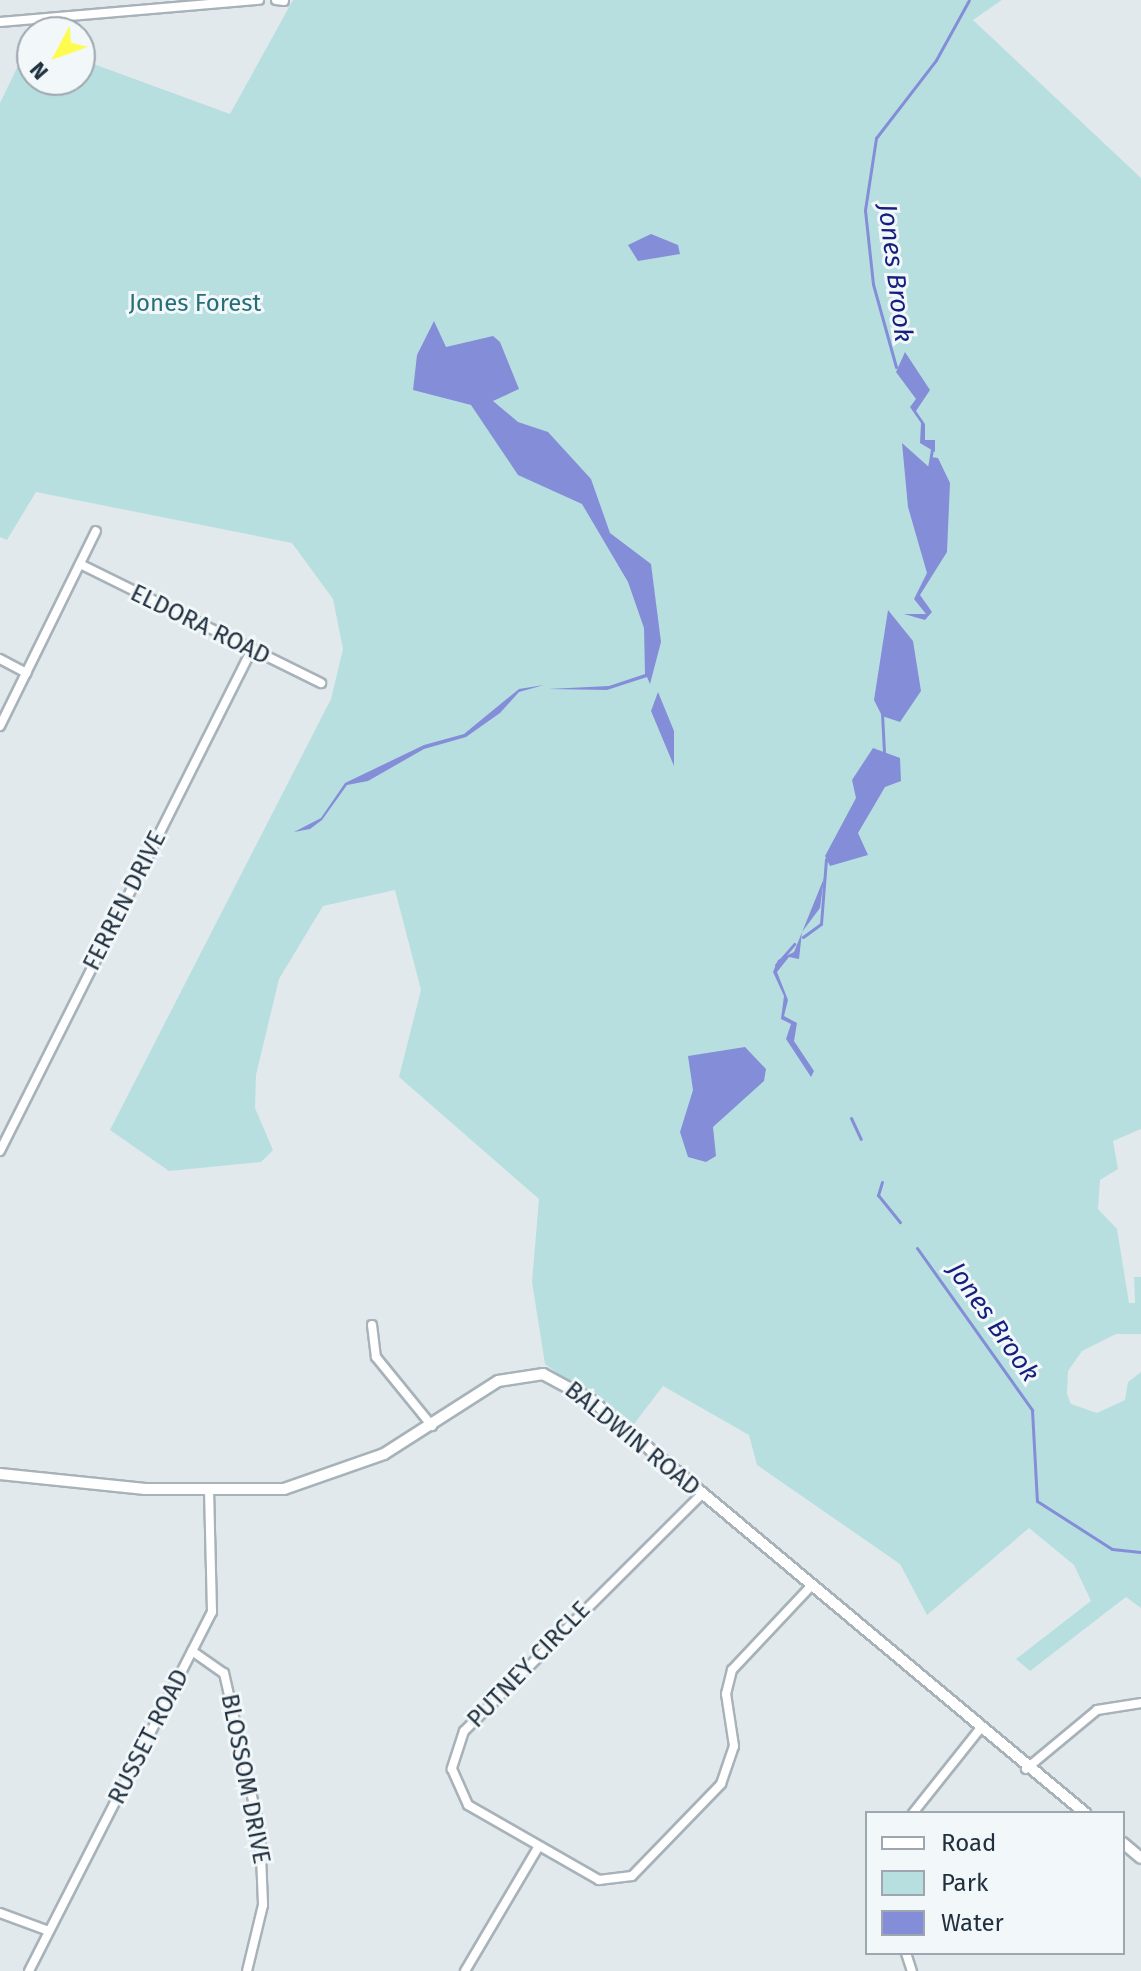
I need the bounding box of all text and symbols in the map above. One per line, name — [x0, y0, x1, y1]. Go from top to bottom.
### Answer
north arrow — [16, 16, 96, 96]
text: N — [24, 56, 54, 85]
water label: Jones Brook — [871, 202, 919, 344]
park label: Jones Forest — [129, 290, 261, 318]
street label: ELDORA ROAD — [126, 579, 274, 671]
street label: FERREN DRIVE — [78, 827, 172, 975]
water label: Jones Brook — [940, 1256, 1046, 1388]
street label: BALDWIN ROAD — [559, 1376, 705, 1502]
street label: PUTNEY CIRCLE — [462, 1596, 596, 1734]
street label: RUSSET ROAD — [103, 1665, 195, 1809]
street label: BLOSSOM DRIVE — [214, 1692, 276, 1866]
legend — [865, 1811, 1125, 1955]
text: Road — [941, 1829, 996, 1857]
text: Park — [941, 1869, 988, 1897]
text: Water — [941, 1909, 1004, 1937]

